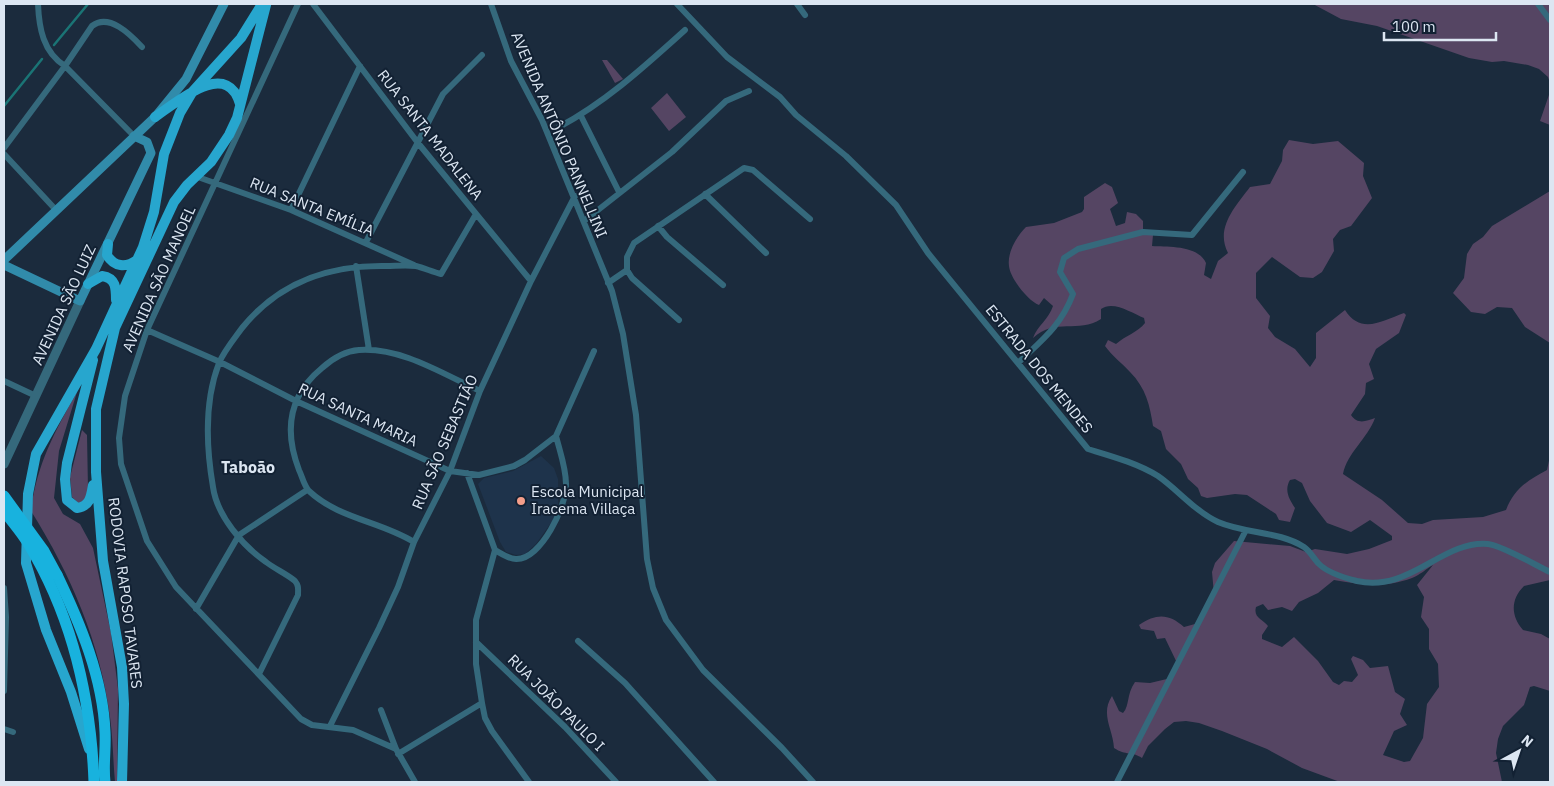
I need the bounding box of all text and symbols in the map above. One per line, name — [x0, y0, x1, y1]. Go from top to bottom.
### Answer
scale bar — [1384, 10, 1496, 42]
text: 100 m — [1392, 17, 1436, 36]
street label: AVENIDA ANTÔNIO PANNELLINI — [507, 29, 612, 241]
street label: RUA SANTA MADALENA — [374, 66, 487, 204]
street label: RUA SANTA EMÍLIA — [247, 173, 377, 240]
street label: AVENIDA SÃO MANOEL — [118, 202, 200, 355]
street label: AVENIDA SÃO LUIZ — [27, 241, 100, 368]
street label: ESTRADA DOS MENDES — [982, 300, 1097, 437]
street label: RUA SÃO SEBASTIÃO — [408, 372, 482, 512]
street label: RUA SANTA MARIA — [296, 379, 421, 451]
district label: Taboão — [221, 457, 275, 477]
place label: Escola Municipal Iracema Villaça — [531, 482, 644, 518]
marker: Escola Municipal Iracema Villaça — [515, 495, 527, 507]
street label: RODOVIA RAPOSO TAVARES — [104, 496, 147, 690]
street label: RUA JOÃO PAULO I — [504, 650, 609, 755]
north arrow — [1494, 726, 1544, 776]
text: N — [1518, 731, 1537, 751]

